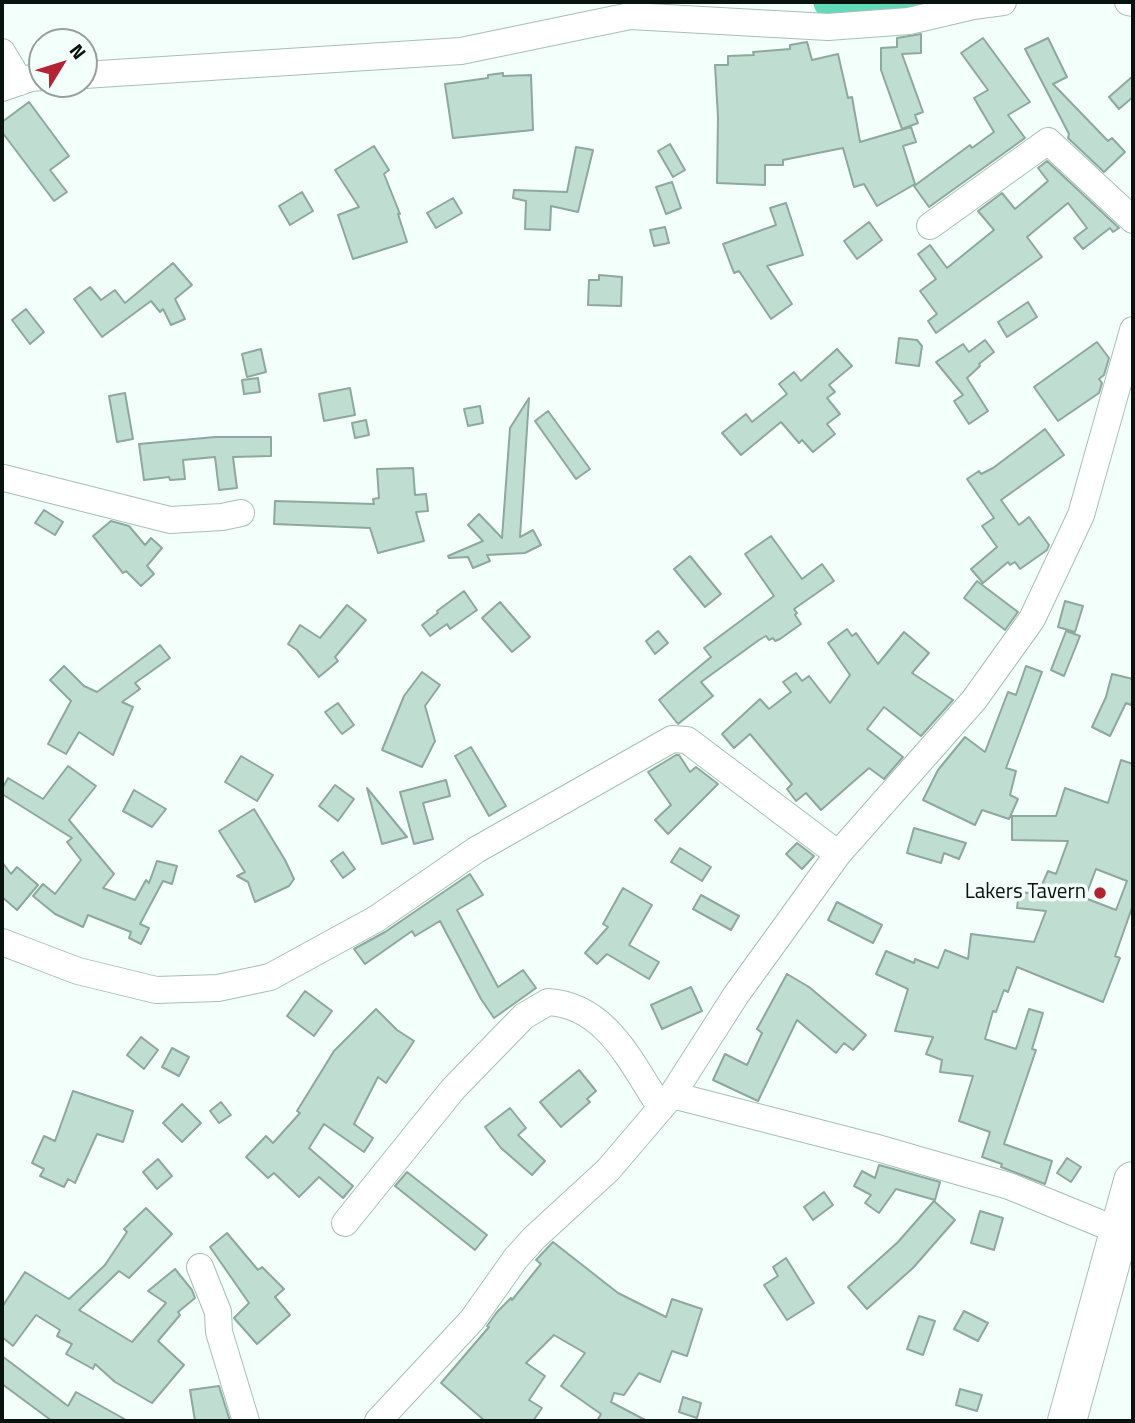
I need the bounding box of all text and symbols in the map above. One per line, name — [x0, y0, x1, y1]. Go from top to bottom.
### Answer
north arrow — [28, 28, 98, 98]
text: N — [63, 37, 94, 65]
place label: Lakers Tavern — [965, 880, 1086, 906]
marker: Lakers Tavern — [1092, 885, 1108, 901]

